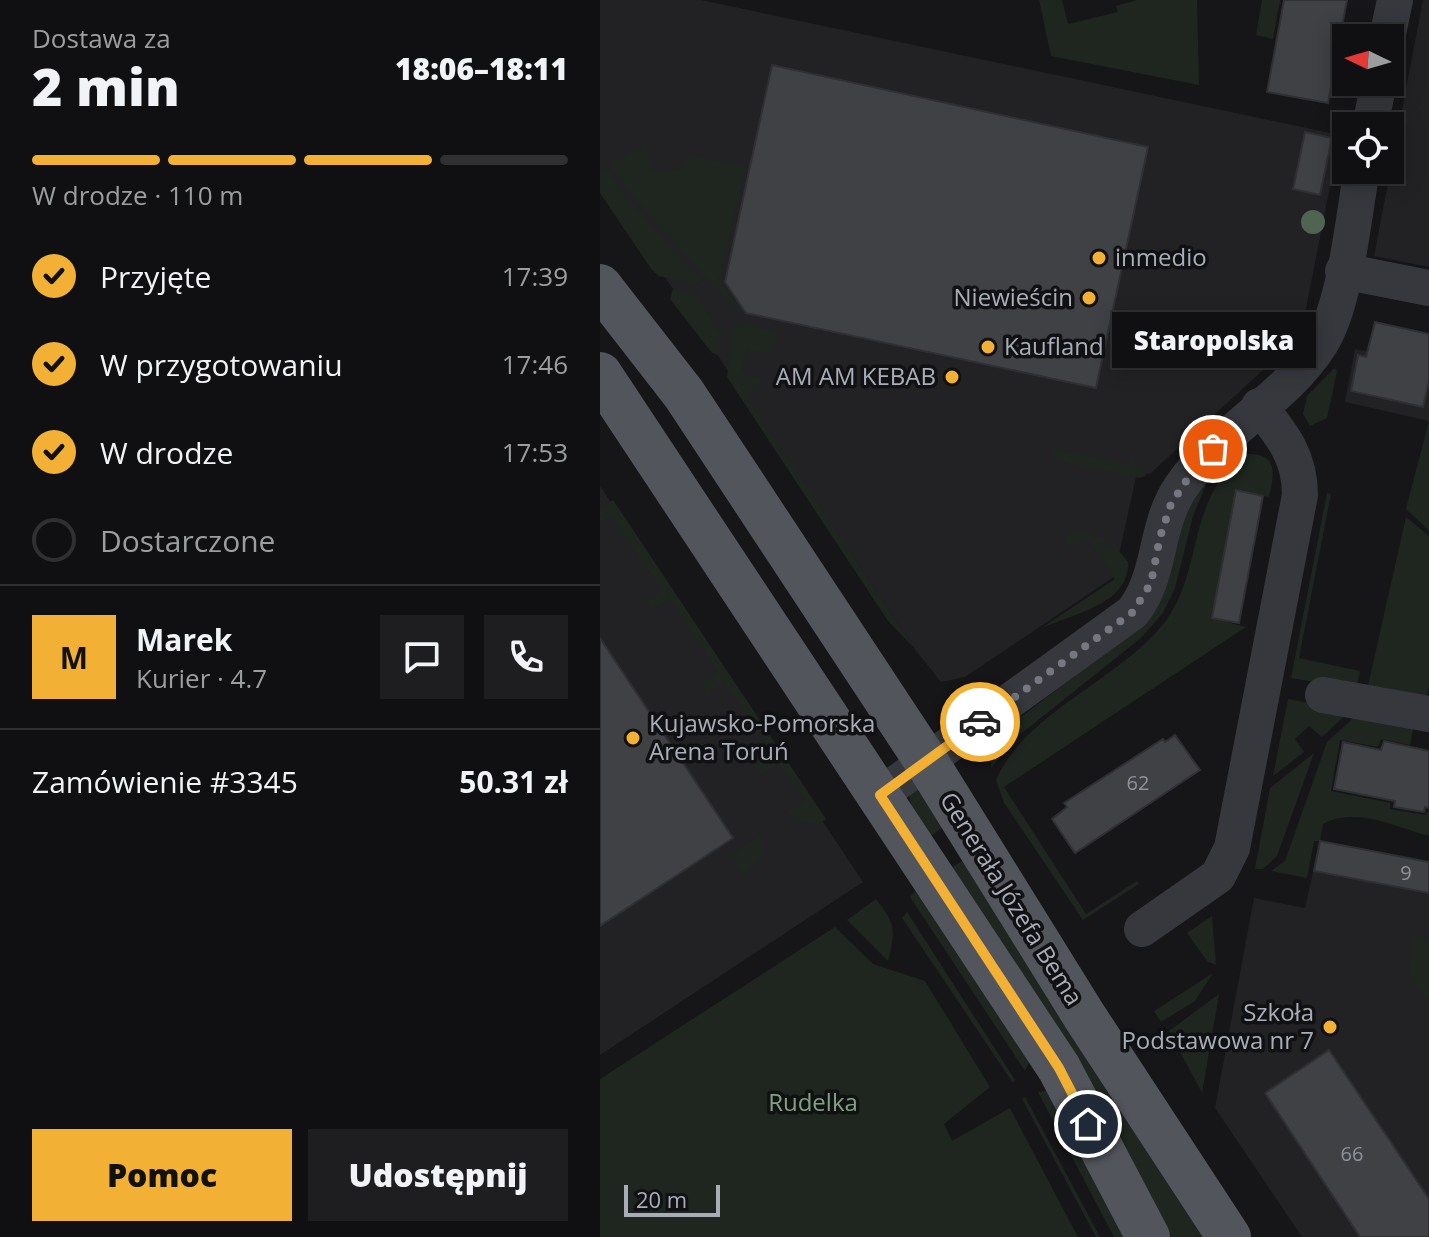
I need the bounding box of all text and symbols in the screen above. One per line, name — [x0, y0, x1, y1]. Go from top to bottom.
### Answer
text: Dostawa za — [32, 20, 171, 56]
north arrow — [1332, 24, 1404, 96]
map controls — [1332, 24, 1404, 184]
text: 18:06–18:11 — [395, 48, 568, 89]
text: 2 min — [32, 50, 180, 121]
button: locate — [1332, 112, 1404, 184]
text: W drodze · 110 m — [32, 177, 243, 213]
place label: inmedio — [1115, 240, 1207, 273]
marker: inmedio — [1090, 249, 1108, 267]
icon: check — [32, 254, 76, 298]
text: Przyjęte — [100, 256, 211, 297]
text: 17:39 — [502, 258, 568, 294]
place label: Niewieścin — [954, 280, 1073, 313]
marker: Niewieścin — [1080, 289, 1098, 307]
callout: Staropolska — [1111, 313, 1315, 369]
text: Staropolska — [1134, 322, 1294, 358]
place label: Kaufland — [1004, 329, 1104, 362]
marker: Kaufland — [979, 338, 997, 356]
icon: check — [32, 342, 76, 386]
text: W przygotowaniu — [100, 344, 343, 385]
text: 17:46 — [502, 346, 568, 382]
place label: AM AM KEBAB — [776, 359, 936, 392]
marker: AM AM KEBAB — [943, 368, 961, 386]
pin — [1179, 415, 1247, 483]
icon: bag — [1191, 427, 1235, 471]
icon: check — [32, 430, 76, 474]
text: W drodze — [100, 432, 233, 473]
text: 17:53 — [502, 434, 568, 470]
text: Dostarczone — [100, 520, 275, 561]
button: chat — [380, 615, 464, 699]
button: phone — [484, 615, 568, 699]
text: Marek — [136, 619, 232, 660]
text: M — [60, 637, 88, 678]
text: Kurier · 4.7 — [136, 660, 267, 696]
courier — [940, 682, 1020, 762]
icon: car — [958, 700, 1002, 744]
place label: Kujawsko-Pomorska Arena Toruń — [649, 706, 875, 767]
marker: Kujawsko-Pomorska Arena Toruń — [624, 729, 642, 747]
text: Zamówienie #3345 — [32, 761, 298, 802]
text: 50.31 zł — [459, 761, 568, 802]
house number: 62 — [1127, 769, 1149, 796]
street label: Generała Józefa Bema — [933, 785, 1091, 1011]
house number: 9 — [1400, 859, 1412, 886]
place label: Szkoła Podstawowa nr 7 — [1121, 995, 1314, 1056]
marker: Szkoła Podstawowa nr 7 — [1321, 1018, 1339, 1036]
park label: Rudelka — [768, 1085, 858, 1118]
pin — [1054, 1090, 1122, 1158]
icon: home — [1066, 1102, 1110, 1146]
button: Pomoc — [32, 1129, 292, 1221]
button: Udostępnij — [308, 1129, 568, 1221]
house number: 66 — [1341, 1140, 1363, 1167]
scale bar — [624, 1181, 720, 1217]
text: 20 m — [636, 1184, 687, 1214]

